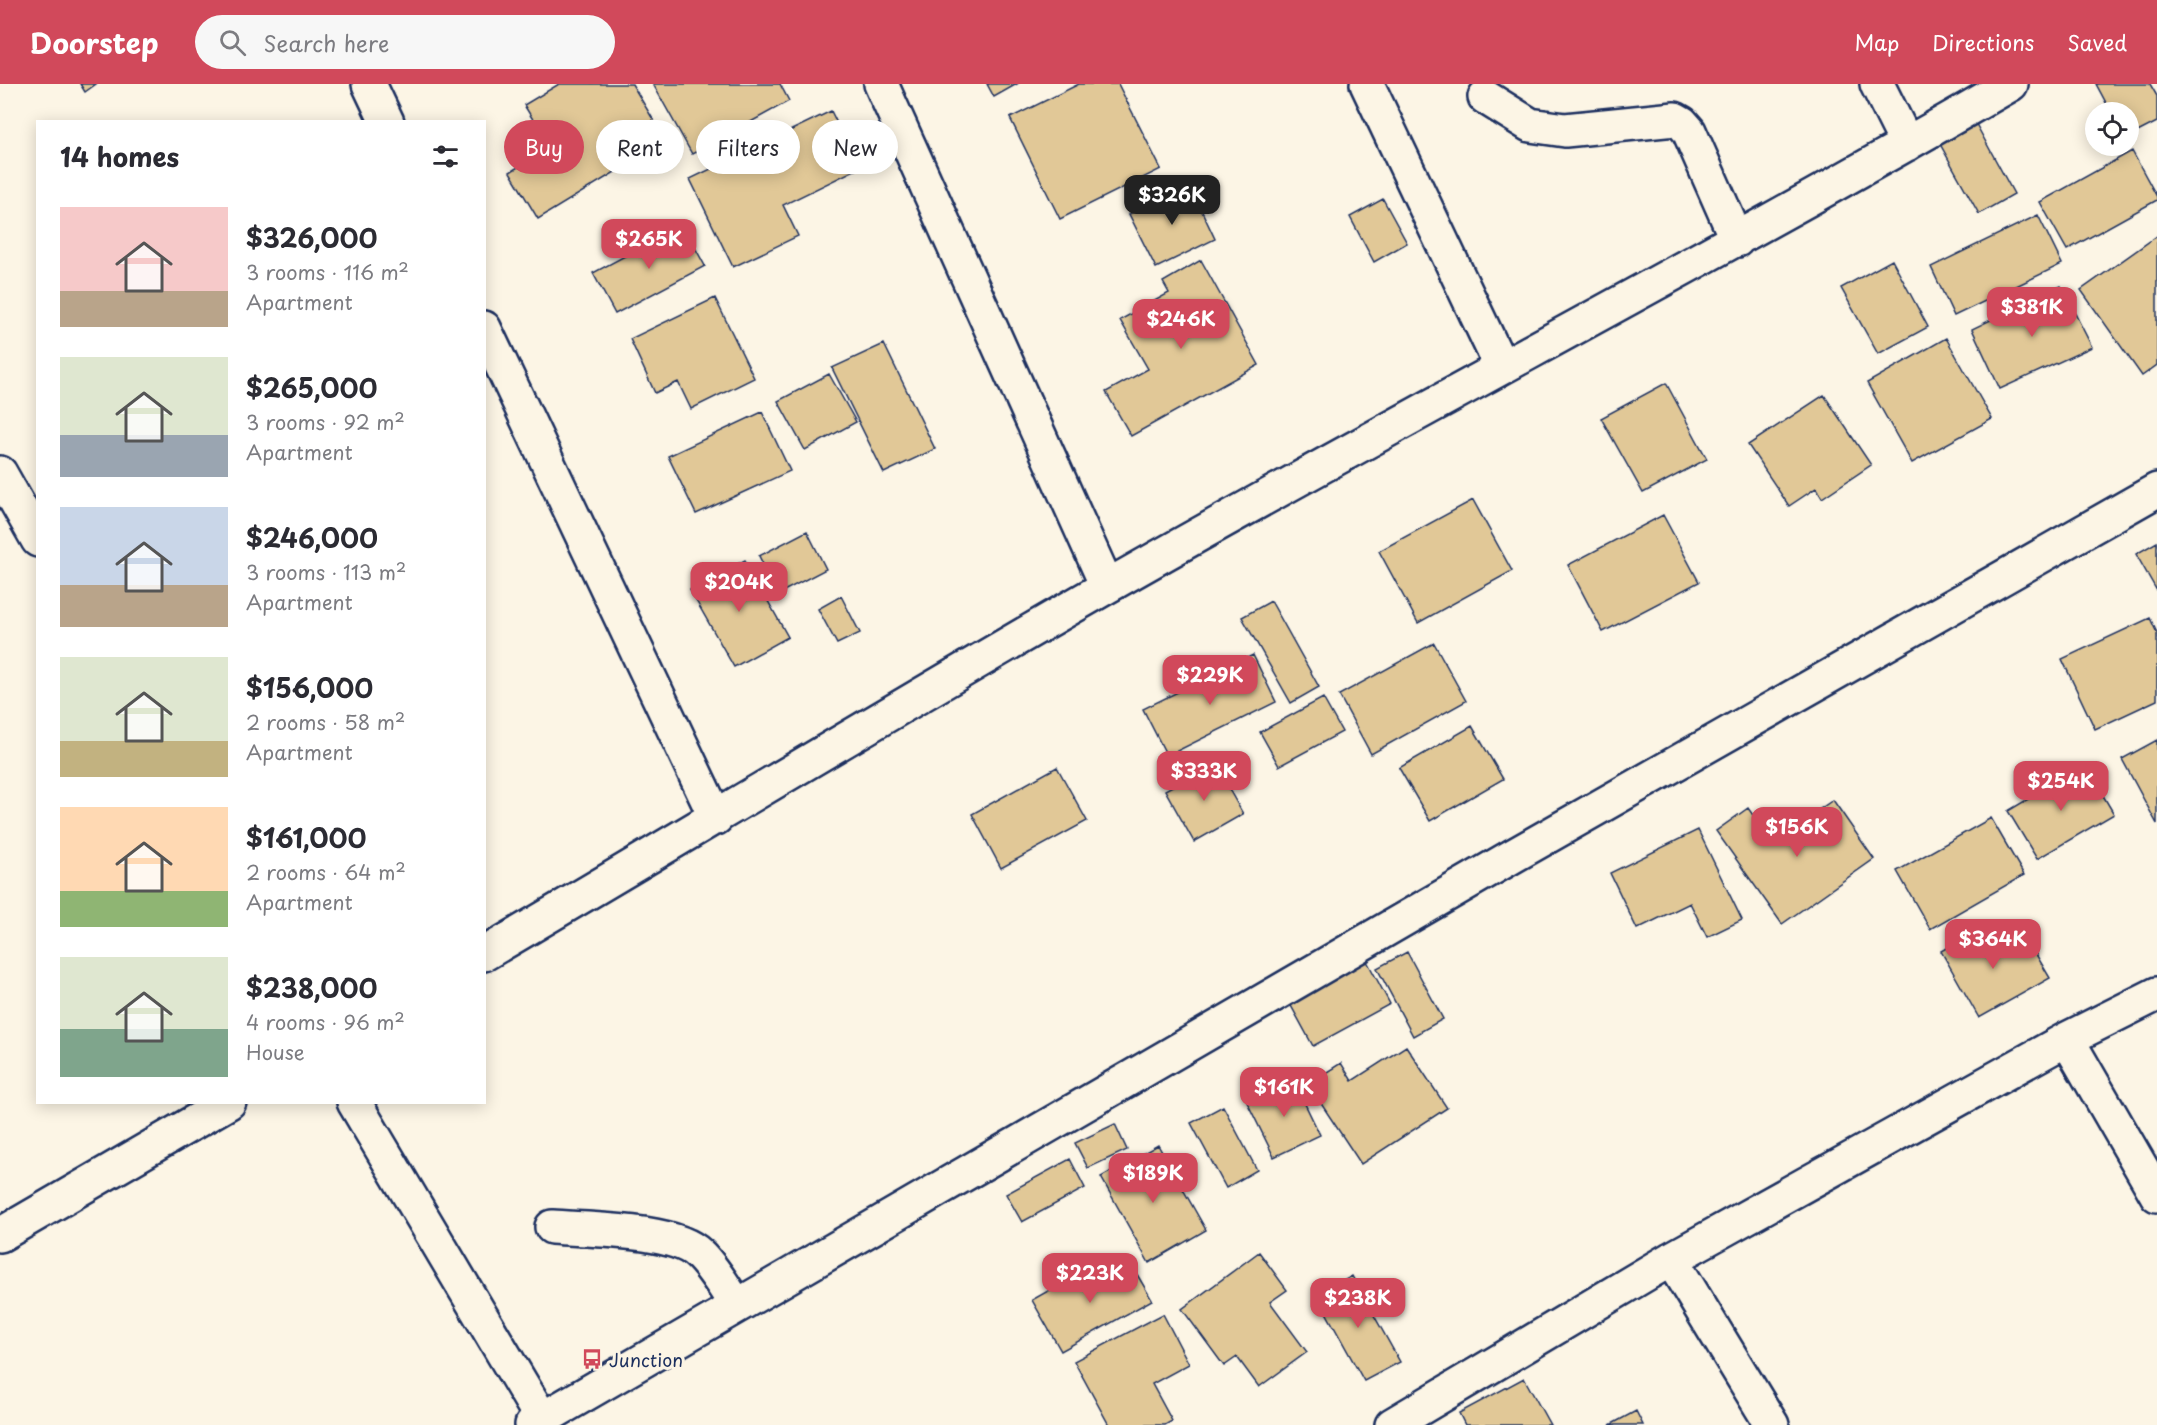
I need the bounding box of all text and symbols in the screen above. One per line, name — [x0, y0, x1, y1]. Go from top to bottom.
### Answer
search box — [195, 15, 615, 69]
text: Doorstep — [30, 21, 159, 64]
icon: search — [216, 26, 249, 59]
text: Search here — [264, 26, 389, 59]
text: Map — [1854, 26, 1899, 58]
text: Directions — [1932, 26, 2034, 58]
text: Saved — [2067, 26, 2127, 58]
map controls — [2085, 102, 2139, 156]
button: locate — [2085, 102, 2139, 156]
chip: Buy — [504, 120, 584, 174]
chip: Rent — [596, 120, 684, 174]
chip: Filters — [696, 120, 800, 174]
chip: New — [812, 120, 898, 174]
text: 14 homes — [60, 137, 179, 176]
icon: filters — [429, 140, 462, 173]
pin: $326K — [1130, 175, 1214, 226]
text: $326K — [1138, 179, 1206, 209]
text: $326,000 — [246, 218, 378, 257]
pin: $265K — [607, 219, 691, 270]
text: $265K — [615, 223, 683, 253]
icon: home — [108, 231, 180, 303]
text: 3 rooms · 116 m² — [246, 257, 409, 287]
text: Apartment — [246, 287, 353, 317]
pin: $381K — [1990, 287, 2074, 338]
text: $381K — [2001, 291, 2063, 321]
pin: $246K — [1139, 299, 1223, 350]
text: $246K — [1146, 303, 1216, 333]
text: $265,000 — [246, 368, 377, 407]
icon: home — [108, 381, 180, 453]
text: 3 rooms · 92 m² — [246, 407, 405, 437]
text: Apartment — [246, 437, 353, 467]
text: $246,000 — [246, 518, 378, 557]
icon: home — [108, 531, 180, 603]
text: 3 rooms · 113 m² — [246, 557, 406, 587]
pin: $204K — [697, 562, 781, 613]
text: $204K — [705, 566, 773, 596]
text: Apartment — [246, 587, 353, 617]
pin: $229K — [1168, 655, 1252, 706]
text: $229K — [1177, 659, 1243, 689]
text: $156,000 — [246, 668, 373, 707]
icon: home — [108, 681, 180, 753]
text: 2 rooms · 58 m² — [246, 707, 405, 737]
text: Apartment — [246, 737, 353, 767]
pin: $333K — [1162, 751, 1246, 802]
text: $333K — [1171, 755, 1237, 785]
pin: $254K — [2019, 761, 2103, 812]
text: $254K — [2028, 765, 2094, 795]
pin: $156K — [1755, 807, 1839, 858]
text: $156K — [1765, 811, 1829, 841]
text: $161,000 — [246, 818, 366, 857]
icon: home — [108, 831, 180, 903]
text: 2 rooms · 64 m² — [246, 857, 406, 887]
text: Apartment — [246, 887, 353, 917]
pin: $364K — [1951, 919, 2035, 970]
text: $364K — [1959, 923, 2027, 953]
text: $238,000 — [246, 968, 377, 1007]
icon: home — [108, 981, 180, 1053]
text: 4 rooms · 96 m² — [246, 1007, 405, 1037]
text: House — [246, 1037, 305, 1067]
pin: $161K — [1242, 1067, 1326, 1118]
text: $161K — [1254, 1071, 1314, 1101]
pin: $189K — [1111, 1153, 1195, 1204]
text: $189K — [1123, 1157, 1183, 1187]
pin: $223K — [1048, 1253, 1132, 1304]
text: $223K — [1056, 1257, 1124, 1287]
pin: $238K — [1316, 1278, 1400, 1329]
text: $238K — [1324, 1282, 1392, 1312]
place label: Junction — [609, 1346, 683, 1373]
bus stop icon: Junction — [580, 1347, 604, 1371]

